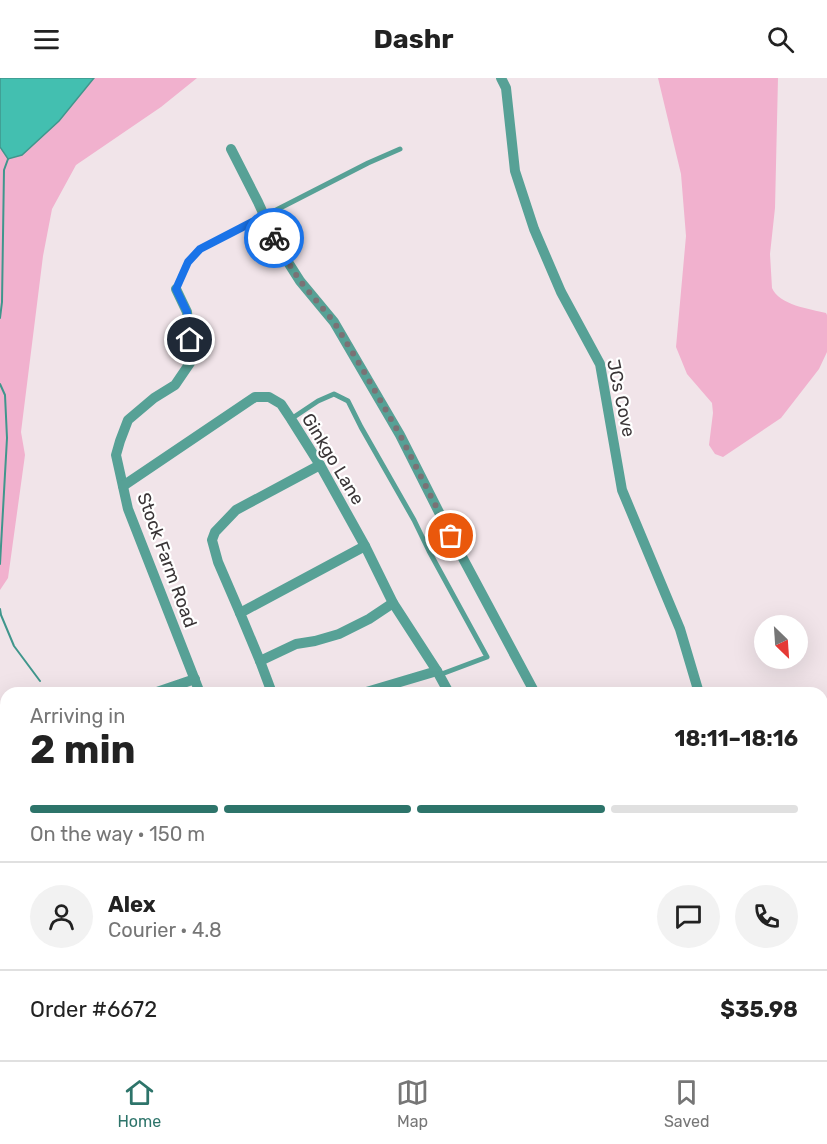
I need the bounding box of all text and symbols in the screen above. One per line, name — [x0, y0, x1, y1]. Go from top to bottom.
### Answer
icon: menu — [30, 23, 63, 56]
text: Dashr — [373, 23, 454, 55]
icon: search — [764, 23, 797, 56]
courier — [244, 208, 304, 268]
icon: bike — [258, 222, 291, 255]
pin — [164, 314, 215, 365]
icon: home — [173, 323, 206, 356]
street label: JCs Cove — [602, 357, 640, 439]
street label: Ginkgo Lane — [297, 409, 369, 509]
street label: Stock Farm Road — [132, 490, 202, 630]
pin — [425, 510, 476, 561]
icon: bag — [434, 519, 467, 552]
north arrow — [754, 615, 808, 669]
map controls — [754, 615, 808, 669]
text: Arriving in — [30, 704, 125, 728]
text: 18:11–18:16 — [674, 725, 798, 752]
text: 2 min — [30, 727, 136, 773]
text: On the way · 150 m — [30, 822, 205, 846]
button: person — [30, 885, 93, 948]
button: chat — [657, 885, 720, 948]
button: phone — [735, 885, 798, 948]
text: Alex — [108, 891, 156, 918]
text: Courier · 4.8 — [108, 918, 222, 942]
text: Order #6672 — [30, 996, 157, 1023]
text: $35.98 — [720, 996, 798, 1023]
tab: Home — [117, 1076, 161, 1131]
tab: Map — [396, 1076, 429, 1131]
tab: Saved — [664, 1076, 710, 1131]

